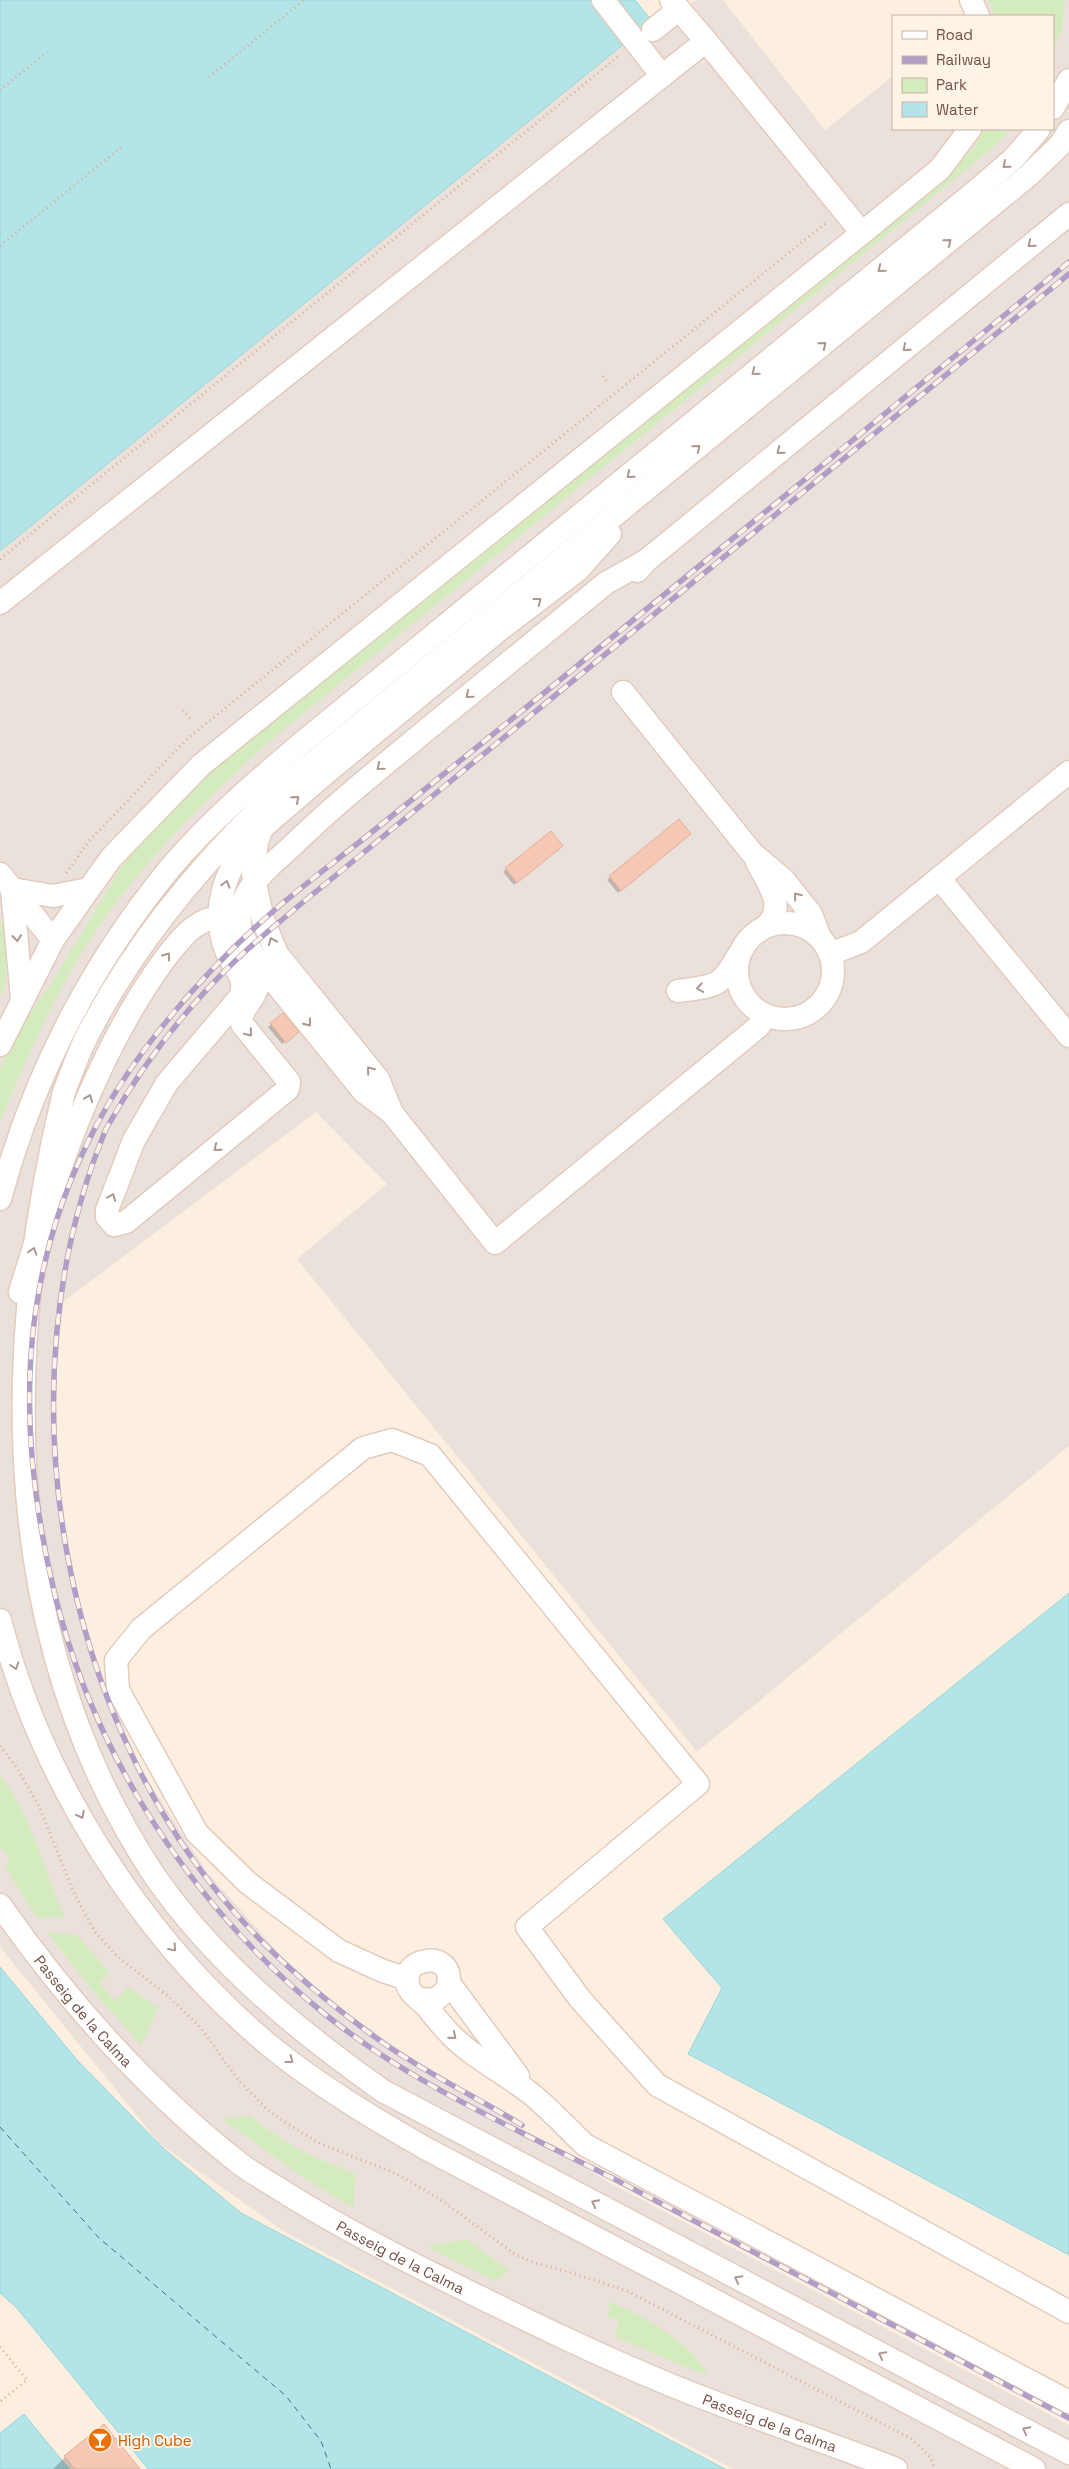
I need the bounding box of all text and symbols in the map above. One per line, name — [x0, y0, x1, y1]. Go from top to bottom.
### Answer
legend — [892, 15, 1054, 130]
text: Road — [936, 25, 973, 44]
text: Railway — [936, 50, 991, 69]
text: Park — [936, 75, 967, 94]
text: Water — [936, 100, 979, 119]
one-way arrow — [1003, 159, 1012, 168]
one-way arrow — [943, 238, 952, 247]
one-way arrow — [1028, 239, 1037, 248]
one-way arrow — [878, 263, 887, 271]
one-way arrow — [817, 341, 826, 350]
one-way arrow — [902, 342, 911, 351]
one-way arrow — [752, 366, 761, 375]
one-way arrow — [691, 445, 700, 453]
one-way arrow — [777, 445, 786, 453]
one-way arrow — [627, 469, 636, 477]
one-way arrow — [532, 597, 541, 606]
one-way arrow — [466, 689, 475, 697]
one-way arrow — [377, 761, 386, 769]
one-way arrow — [291, 795, 300, 804]
one-way arrow — [220, 880, 230, 888]
one-way arrow — [794, 893, 803, 902]
one-way arrow — [11, 934, 22, 942]
one-way arrow — [267, 937, 278, 946]
one-way arrow — [161, 953, 170, 962]
one-way arrow — [695, 982, 704, 992]
one-way arrow — [302, 1017, 310, 1026]
one-way arrow — [244, 1027, 252, 1036]
one-way arrow — [368, 1067, 376, 1076]
one-way arrow — [83, 1095, 93, 1103]
one-way arrow — [214, 1142, 223, 1150]
one-way arrow — [106, 1193, 116, 1201]
one-way arrow — [27, 1247, 37, 1255]
one-way arrow — [9, 1662, 19, 1670]
one-way arrow — [74, 1809, 84, 1818]
one-way arrow — [167, 1943, 176, 1952]
street label: Passeig de la Calma — [30, 1951, 137, 2071]
one-way arrow — [447, 2030, 456, 2039]
one-way arrow — [284, 2055, 293, 2063]
one-way arrow — [591, 2199, 600, 2209]
street label: Passeig de la Calma — [333, 2216, 468, 2298]
one-way arrow — [735, 2275, 744, 2285]
one-way arrow — [878, 2351, 887, 2361]
street label: Passeig de la Calma — [700, 2389, 840, 2456]
bar icon: High Cube — [87, 2427, 113, 2453]
one-way arrow — [1022, 2427, 1031, 2437]
place label: High Cube — [118, 2431, 192, 2450]

